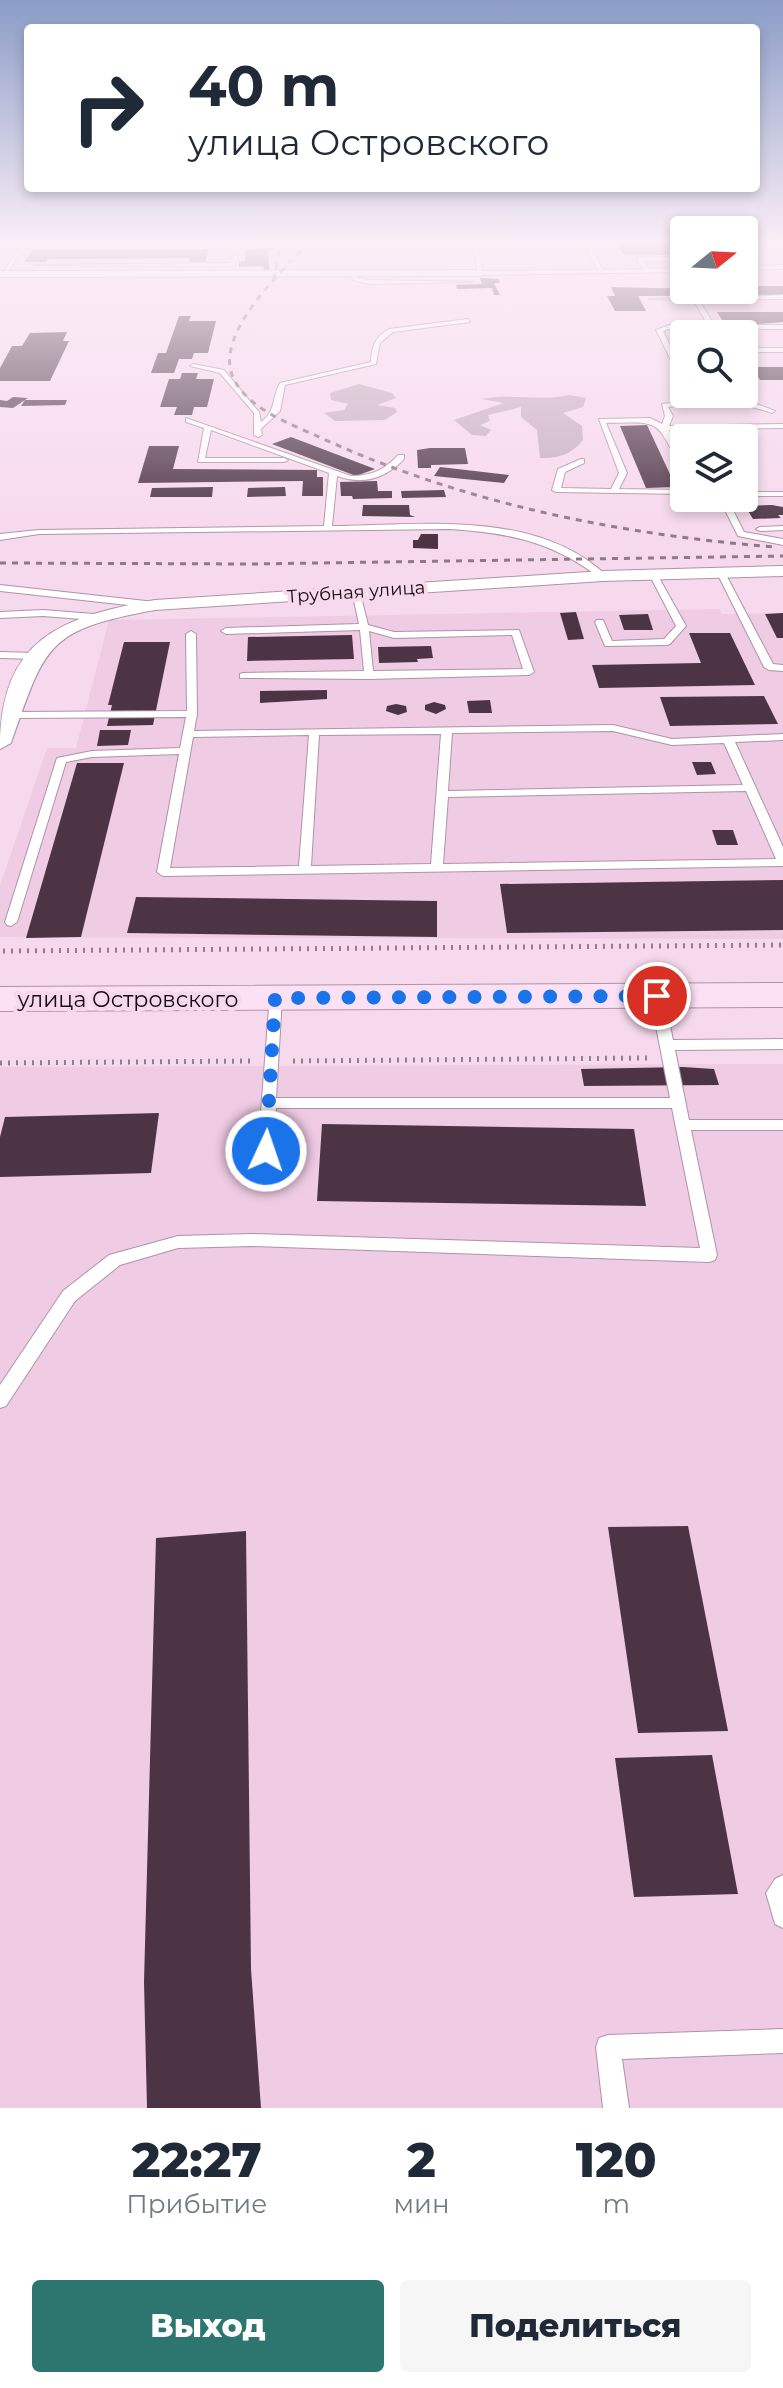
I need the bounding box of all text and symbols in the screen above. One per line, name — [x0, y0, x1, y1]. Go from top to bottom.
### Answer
text: 40 m — [188, 52, 339, 120]
icon: right — [56, 56, 160, 160]
text: улица Островского — [188, 120, 549, 164]
north arrow — [670, 216, 758, 304]
map controls — [670, 216, 758, 512]
button: search — [670, 320, 758, 408]
button: layers — [670, 424, 758, 512]
street label: Трубная улица — [286, 576, 426, 608]
pin — [623, 962, 691, 1030]
icon: arrive — [635, 974, 679, 1018]
street label: улица Островского — [17, 986, 238, 1013]
position arrow — [224, 1109, 308, 1193]
text: 22:27 — [132, 2131, 262, 2189]
text: 2 — [407, 2131, 436, 2189]
text: 120 — [576, 2131, 657, 2189]
text: Прибытие — [126, 2188, 267, 2220]
text: мин — [393, 2188, 449, 2220]
text: m — [602, 2188, 630, 2220]
button: Выход — [32, 2280, 384, 2372]
button: Поделиться — [400, 2280, 751, 2372]

